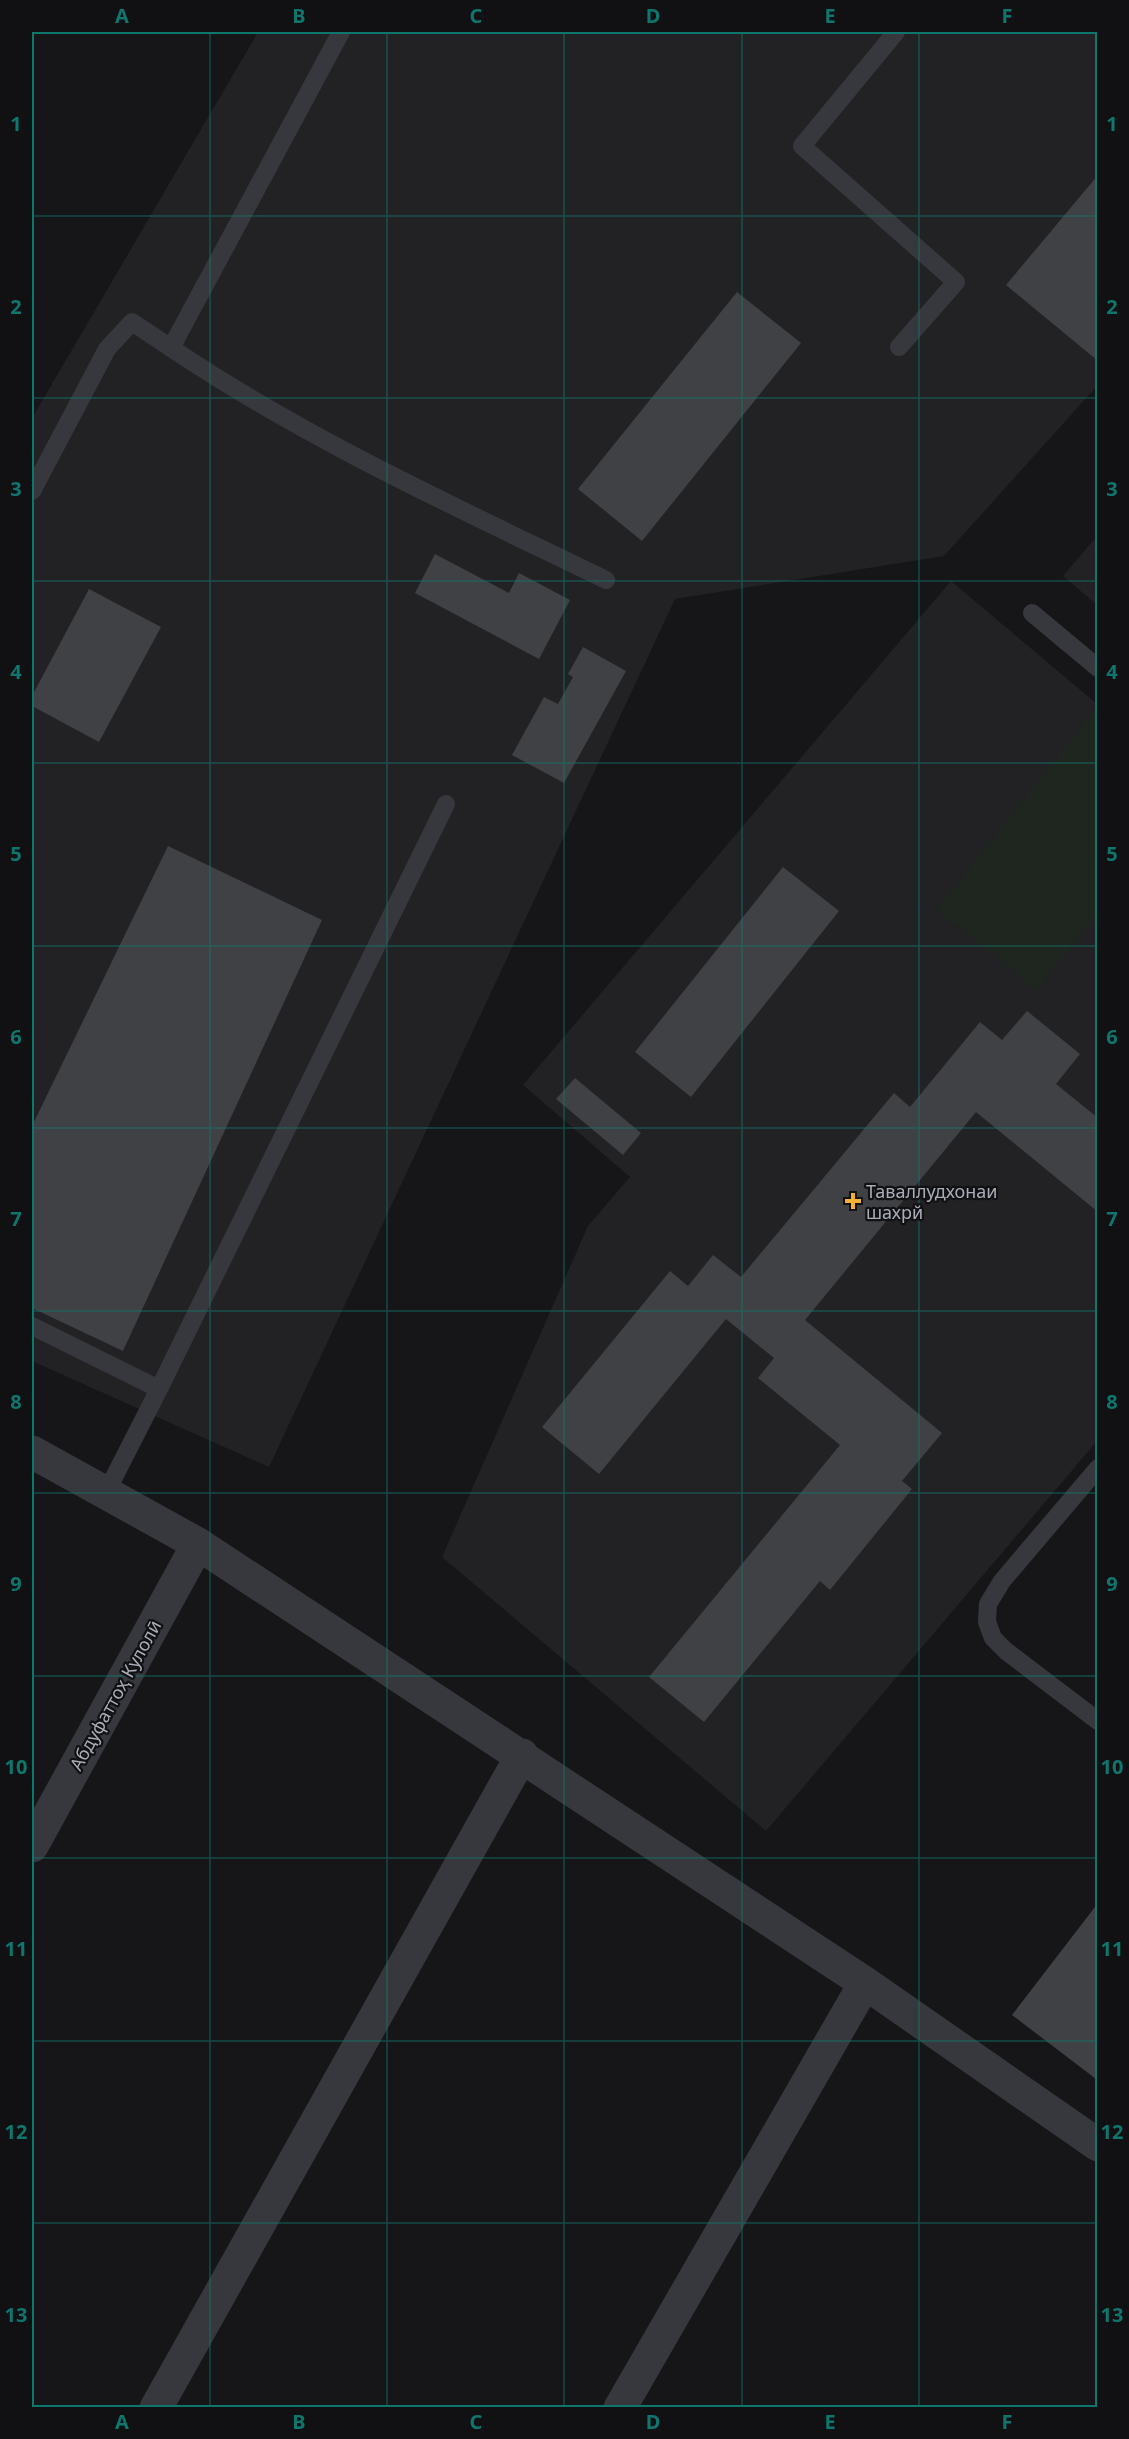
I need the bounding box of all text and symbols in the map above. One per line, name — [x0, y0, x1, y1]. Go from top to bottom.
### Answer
text: A — [115, 2, 129, 29]
text: B — [292, 2, 306, 29]
text: C — [470, 2, 483, 29]
text: D — [646, 2, 660, 29]
text: E — [824, 2, 836, 29]
text: F — [1002, 2, 1012, 29]
text: 1 — [10, 110, 22, 137]
text: 1 — [1106, 110, 1118, 137]
text: 2 — [10, 293, 22, 320]
text: 2 — [1106, 293, 1118, 320]
text: 3 — [10, 475, 22, 502]
text: 3 — [1106, 475, 1118, 502]
text: 4 — [10, 658, 22, 685]
text: 4 — [1106, 658, 1118, 685]
text: 5 — [10, 840, 22, 867]
text: 5 — [1106, 840, 1118, 867]
text: 6 — [10, 1023, 22, 1050]
text: 6 — [1106, 1023, 1118, 1050]
place label: Таваллудхонаи шахрй — [866, 1179, 998, 1224]
marker: Таваллудхонаи шахрй — [844, 1192, 862, 1210]
text: 7 — [10, 1205, 22, 1232]
text: 7 — [1106, 1205, 1118, 1232]
text: 8 — [10, 1388, 22, 1415]
text: 8 — [1106, 1388, 1118, 1415]
text: 9 — [10, 1570, 22, 1597]
text: 9 — [1106, 1570, 1118, 1597]
street label: Абдуфаттоҳ Кулолӣ — [64, 1615, 166, 1775]
text: 10 — [5, 1753, 27, 1780]
text: 10 — [1101, 1753, 1123, 1780]
text: 11 — [5, 1935, 27, 1962]
text: 11 — [1101, 1935, 1123, 1962]
text: 12 — [5, 2118, 27, 2145]
text: 12 — [1101, 2118, 1123, 2145]
text: 13 — [5, 2301, 27, 2328]
text: 13 — [1101, 2301, 1123, 2328]
text: A — [115, 2408, 129, 2435]
text: B — [292, 2408, 306, 2435]
text: C — [470, 2408, 483, 2435]
text: D — [646, 2408, 660, 2435]
text: E — [824, 2408, 836, 2435]
text: F — [1002, 2408, 1012, 2435]

